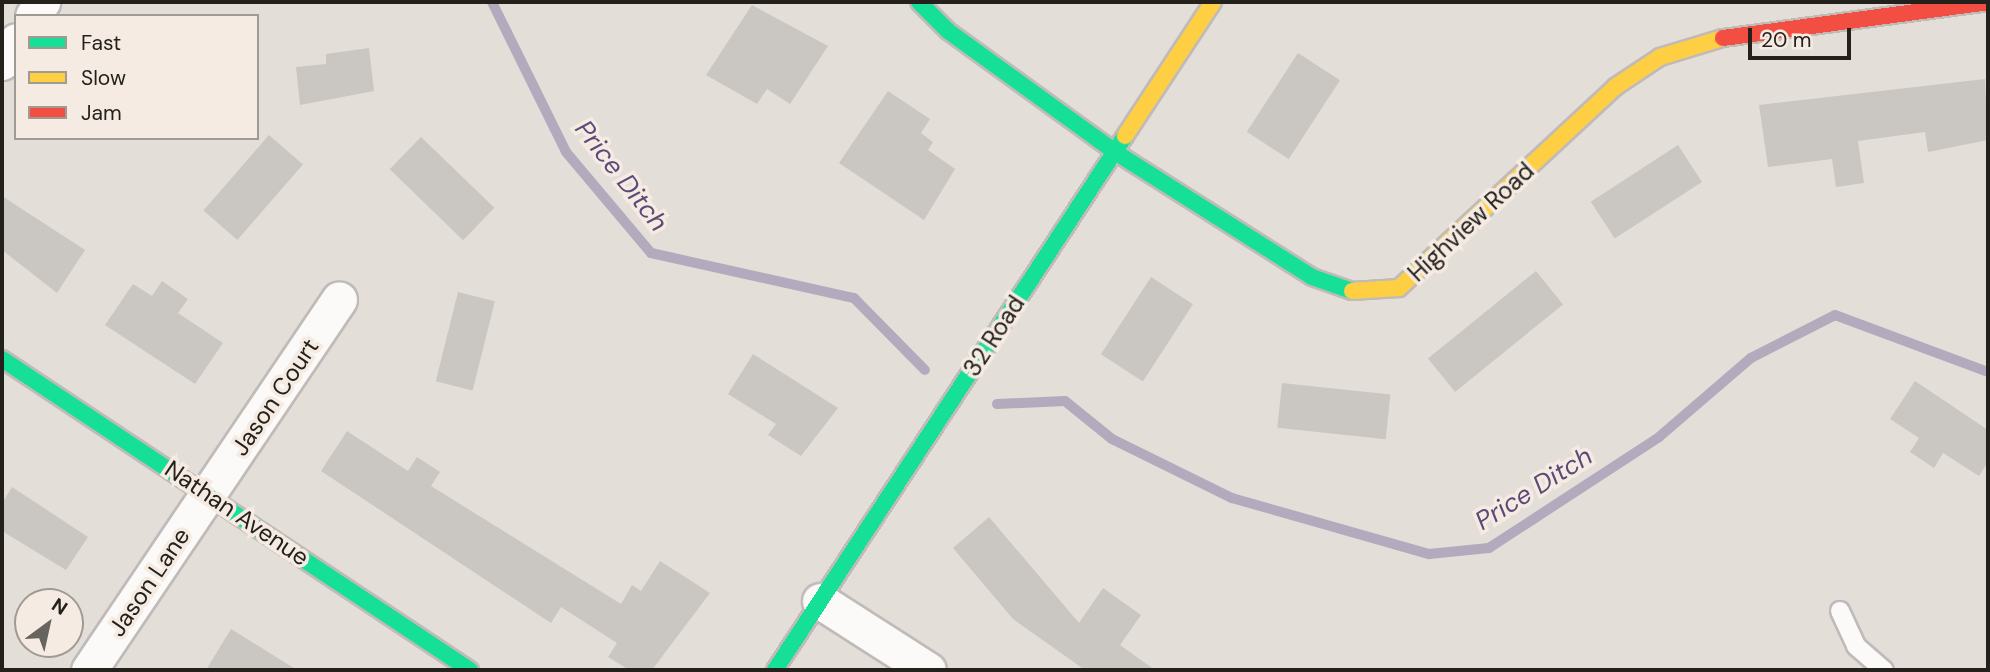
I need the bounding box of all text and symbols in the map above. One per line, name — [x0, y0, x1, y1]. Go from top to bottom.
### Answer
legend — [14, 14, 259, 140]
scale bar — [1752, 14, 1855, 58]
text: 20 m — [1761, 26, 1812, 54]
text: Fast — [81, 29, 121, 57]
text: Slow — [81, 64, 126, 92]
text: Jam — [81, 99, 122, 127]
water label: Price Ditch — [568, 114, 674, 238]
street label: Highview Road — [1402, 157, 1540, 287]
street label: 32 Road — [957, 290, 1031, 382]
street label: Jason Court — [225, 333, 325, 461]
water label: Price Ditch — [1470, 441, 1598, 537]
street label: Nathan Avenue — [160, 454, 314, 572]
street label: Jason Lane — [102, 522, 196, 642]
north arrow — [14, 588, 84, 658]
text: N — [47, 592, 72, 621]

